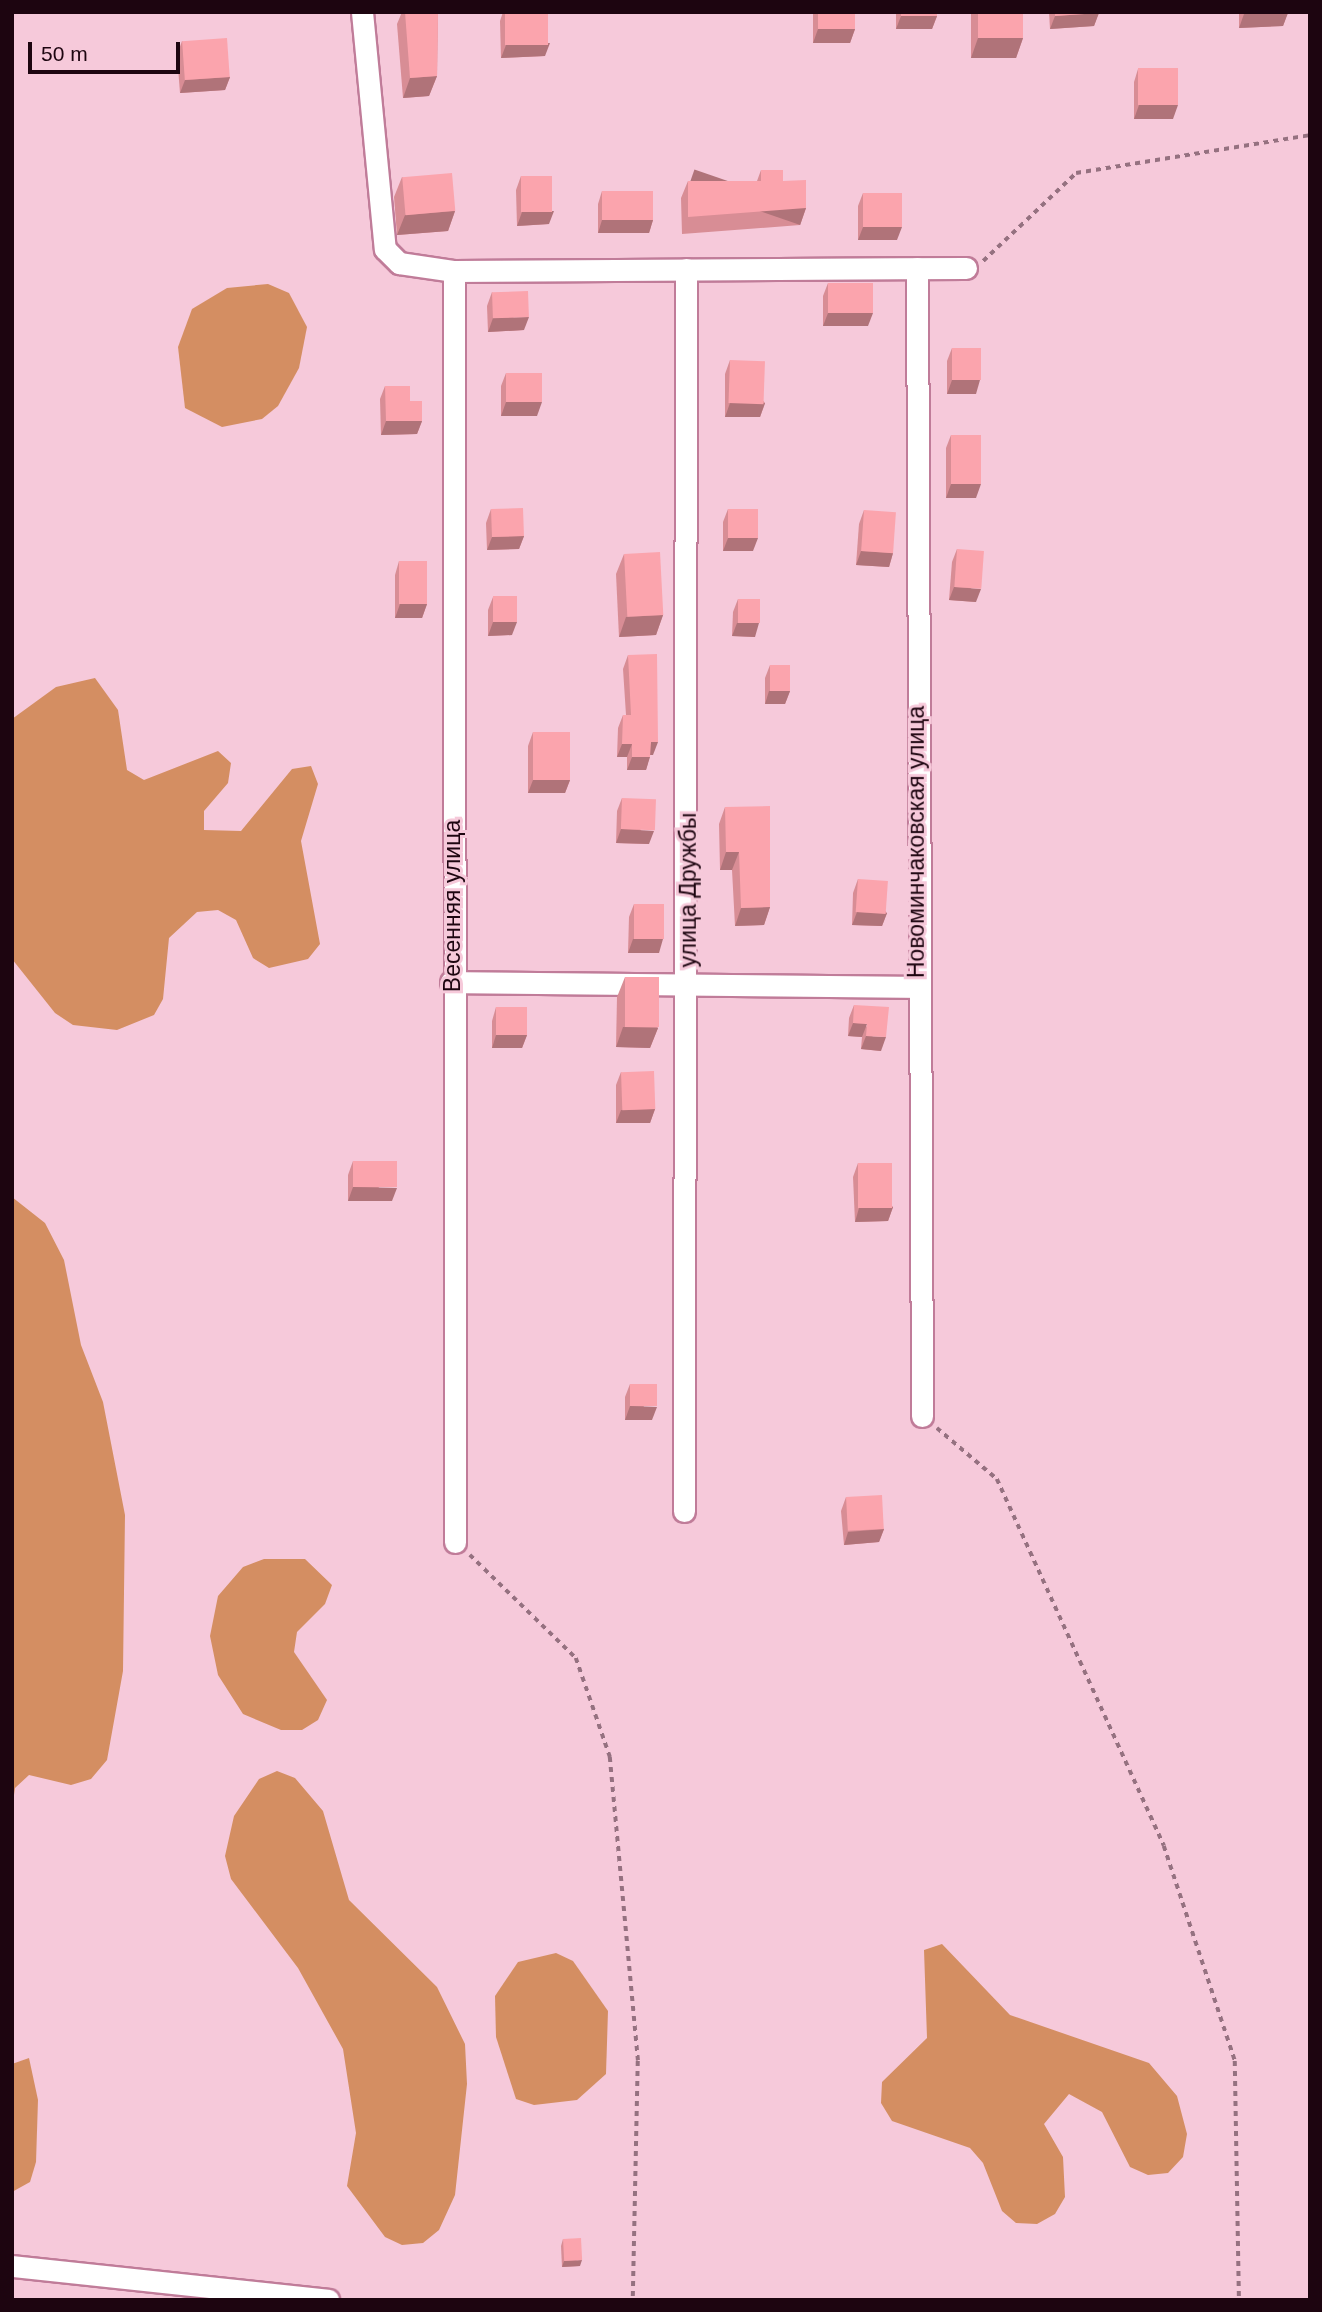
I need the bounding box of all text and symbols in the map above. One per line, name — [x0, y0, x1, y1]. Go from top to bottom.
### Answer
scale bar — [32, 28, 184, 72]
text: 50 m — [41, 42, 88, 65]
street label: Новоминчаковская улица — [902, 706, 930, 978]
street label: улица Дружбы — [674, 813, 702, 967]
street label: Весенняя улица — [438, 820, 466, 992]

